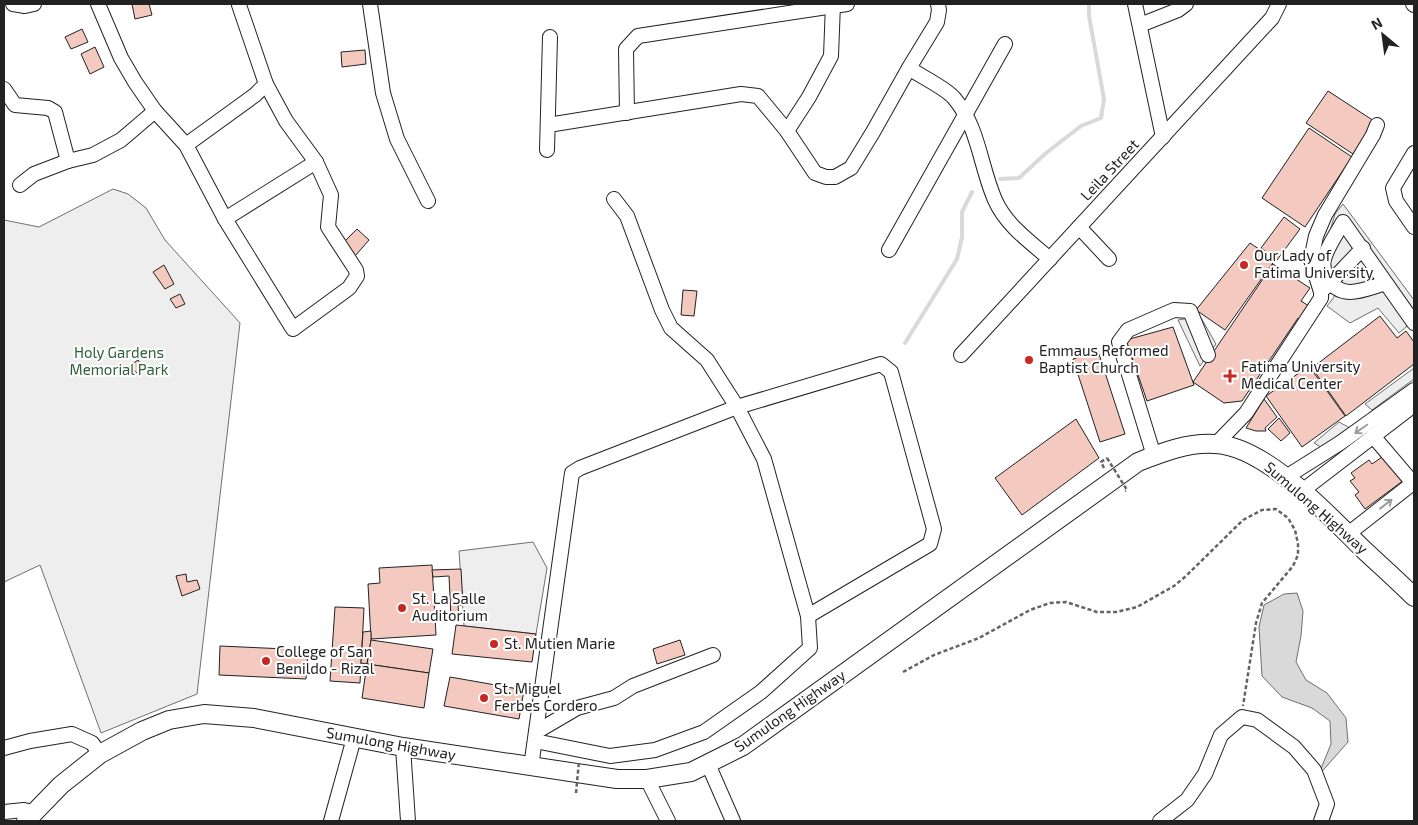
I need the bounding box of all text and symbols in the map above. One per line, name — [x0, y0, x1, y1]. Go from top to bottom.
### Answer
north arrow — [1358, 10, 1408, 60]
text: N — [1368, 13, 1385, 33]
street label: Leila Street — [1076, 135, 1142, 204]
place label: Our Lady of Fatima University — [1254, 246, 1374, 281]
marker: Our Lady of Fatima University — [1238, 259, 1250, 271]
place label: Emmaus Reformed Baptist Church — [1039, 341, 1169, 376]
park label: Holy Gardens Memorial Park — [70, 343, 169, 378]
marker: Emmaus Reformed Baptist Church — [1023, 354, 1035, 366]
place label: Fatima University Medical Center — [1241, 357, 1361, 392]
marker: Fatima University Medical Center — [1223, 369, 1237, 383]
one-way arrow — [1354, 423, 1368, 434]
street label: Sumulong Highway — [1261, 457, 1372, 557]
one-way arrow — [1379, 499, 1392, 510]
place label: St. La Salle Auditorium — [412, 589, 488, 624]
marker: St. La Salle Auditorium — [396, 602, 408, 614]
place label: St. Mutien Marie — [504, 634, 615, 652]
marker: St. Mutien Marie — [488, 638, 500, 650]
place label: College of San Benildo - Rizal — [276, 642, 375, 677]
marker: College of San Benildo - Rizal — [260, 655, 272, 667]
street label: Sumulong Highway — [730, 665, 848, 755]
place label: St. Miguel Ferbes Cordero — [494, 679, 597, 714]
marker: St. Miguel Ferbes Cordero — [478, 692, 490, 704]
street label: Sumulong Highway — [325, 723, 457, 763]

